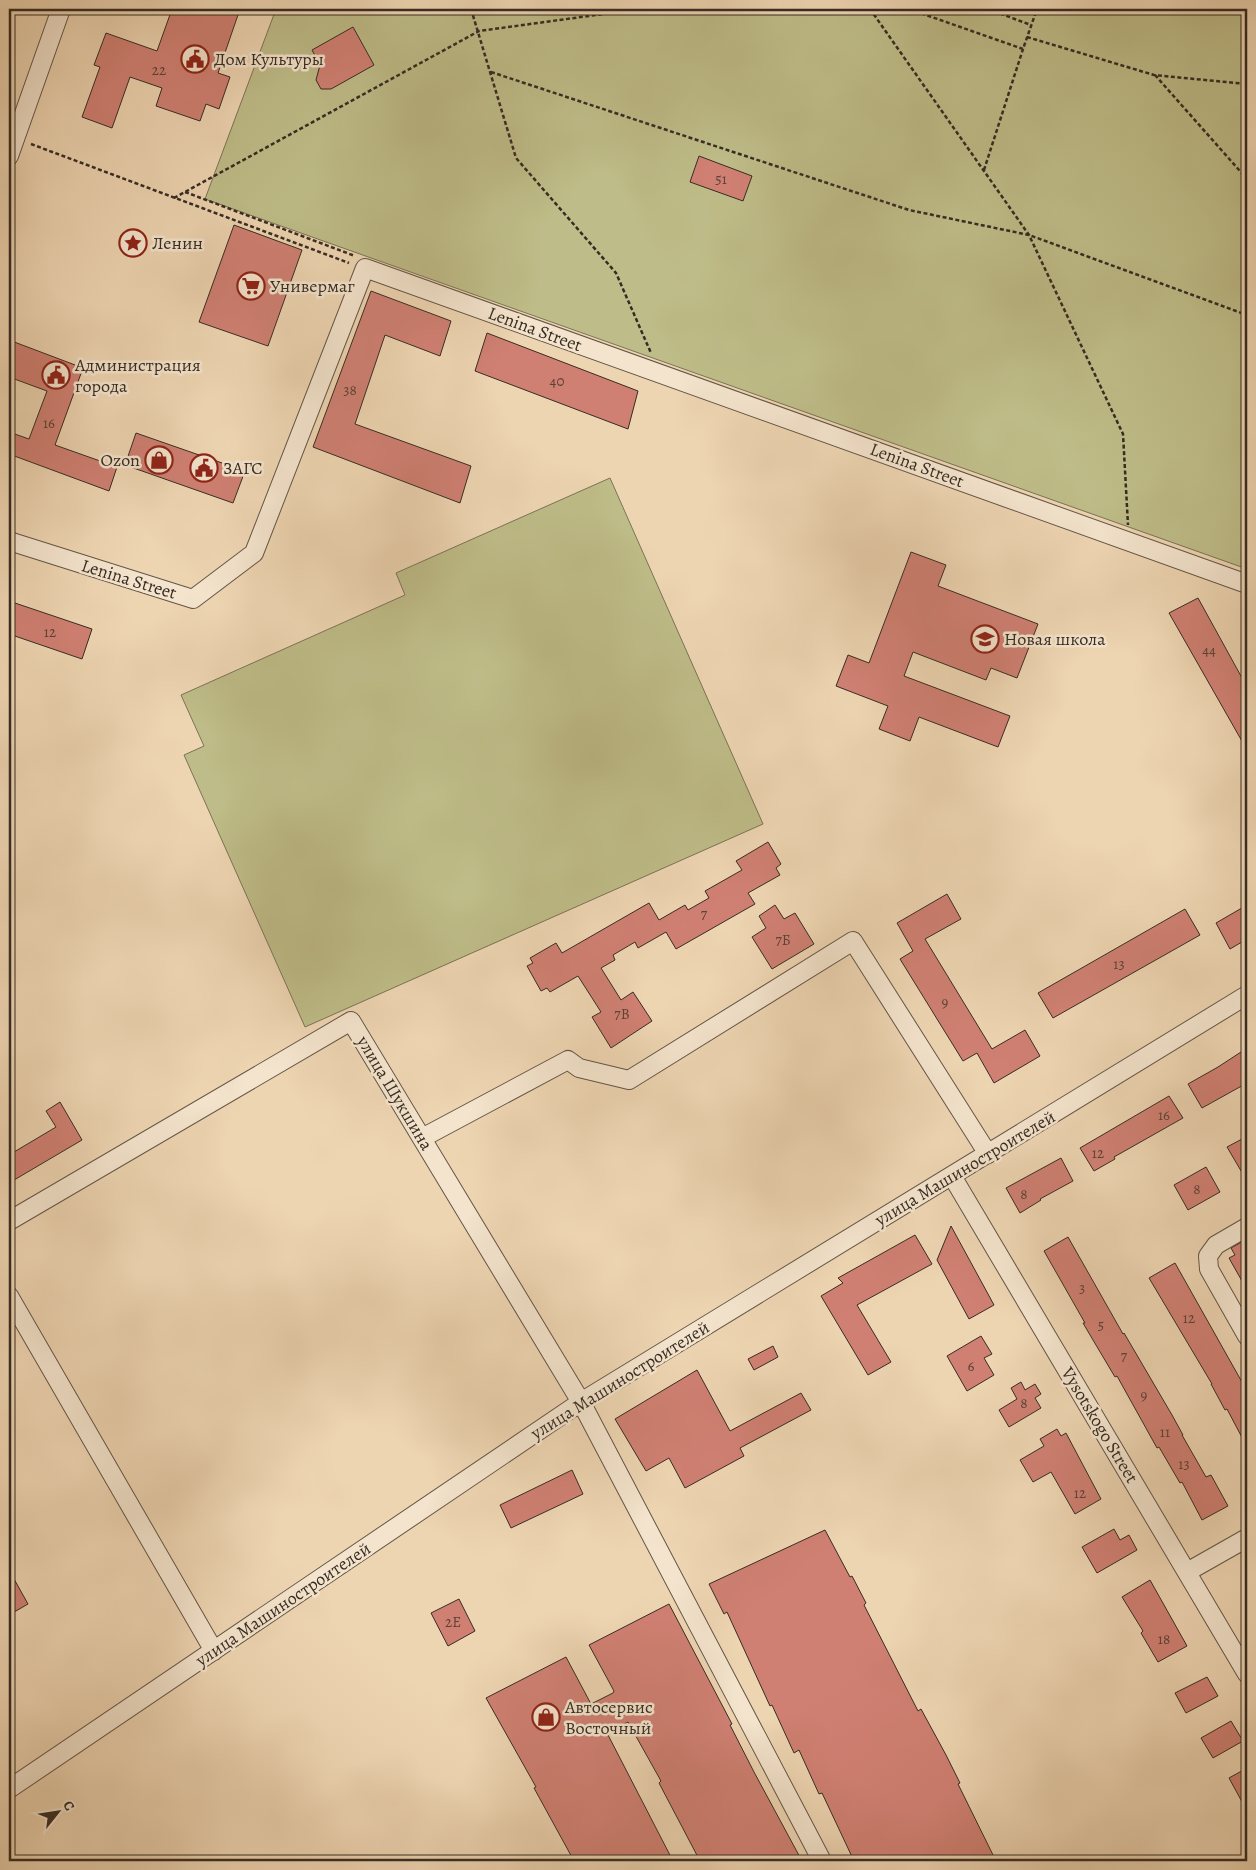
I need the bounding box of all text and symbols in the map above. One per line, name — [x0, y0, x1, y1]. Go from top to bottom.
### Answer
public building icon: Дом Культуры — [180, 44, 210, 74]
place label: Дом Культуры — [214, 47, 324, 71]
house number: 22 — [152, 60, 166, 80]
house number: 51 — [715, 169, 727, 189]
place icon: Ленин — [118, 228, 148, 258]
place label: Ленин — [152, 231, 203, 255]
supermarket icon: Универмаг — [236, 271, 266, 301]
place label: Универмаг — [270, 274, 355, 298]
street label: Lenina Street — [485, 301, 585, 357]
place label: Администрация города — [74, 353, 201, 398]
public building icon: Администрация города — [41, 360, 71, 390]
house number: 40 — [550, 371, 564, 391]
house number: 38 — [343, 380, 357, 400]
house number: 16 — [43, 413, 55, 433]
street label: Lenina Street — [867, 437, 967, 493]
shop icon: Ozon — [144, 445, 174, 475]
place label: Ozon — [100, 448, 140, 472]
public building icon: ЗАГС — [189, 453, 219, 483]
place label: ЗАГС — [223, 456, 263, 480]
street label: Lenina Street — [79, 553, 180, 605]
house number: 12 — [44, 622, 56, 642]
school or university icon: Новая школа — [970, 624, 1000, 654]
place label: Новая школа — [1004, 627, 1106, 651]
house number: 44 — [1202, 640, 1216, 660]
house number: 7 — [701, 904, 708, 924]
house number: 7Б — [775, 930, 791, 950]
house number: 13 — [1113, 954, 1125, 974]
house number: 9 — [942, 992, 949, 1012]
house number: 7В — [614, 1004, 630, 1024]
street label: улица Шукшина — [351, 1030, 439, 1155]
street label: улица Машиностроителей — [869, 1105, 1060, 1232]
house number: 16 — [1158, 1105, 1170, 1125]
house number: 12 — [1092, 1143, 1104, 1163]
house number: 8 — [1193, 1179, 1201, 1199]
house number: 8 — [1020, 1184, 1028, 1204]
house number: 3 — [1079, 1278, 1085, 1298]
house number: 12 — [1183, 1308, 1195, 1328]
street label: улица Машиностроителей — [525, 1315, 714, 1445]
house number: 5 — [1098, 1315, 1104, 1335]
house number: 7 — [1121, 1346, 1128, 1366]
house number: 6 — [968, 1356, 975, 1376]
street label: Vysotskogo Street — [1055, 1362, 1144, 1487]
house number: 9 — [1141, 1385, 1148, 1405]
house number: 8 — [1020, 1393, 1028, 1413]
house number: 11 — [1160, 1422, 1170, 1442]
house number: 13 — [1178, 1454, 1190, 1474]
house number: 12 — [1074, 1483, 1086, 1503]
street label: улица Машиностроителей — [190, 1536, 375, 1672]
house number: 2Е — [445, 1612, 461, 1632]
house number: 18 — [1158, 1629, 1170, 1649]
place label: Автосервис Восточный — [564, 1695, 653, 1740]
shop icon: Автосервис Восточный — [531, 1702, 561, 1732]
north arrow — [32, 1788, 82, 1838]
text: С — [58, 1797, 79, 1815]

